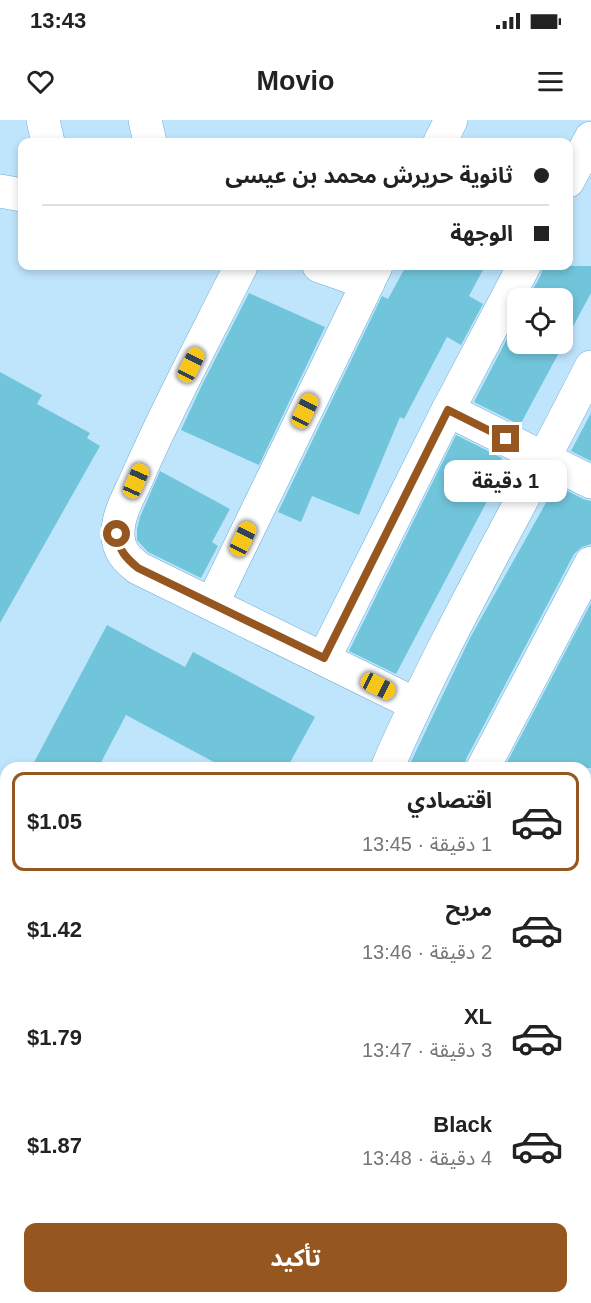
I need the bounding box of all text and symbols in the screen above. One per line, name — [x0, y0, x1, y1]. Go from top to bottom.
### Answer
text: 13:43 — [30, 8, 86, 33]
icon: heart — [24, 65, 57, 98]
icon: menu — [534, 65, 567, 98]
text: Movio — [257, 66, 335, 96]
text: ثانوية حريرش محمد بن عيسى — [225, 163, 513, 188]
text: الوجهة — [450, 221, 513, 246]
map controls — [507, 288, 573, 354]
button: locate — [507, 288, 573, 354]
car — [175, 345, 207, 385]
car — [289, 391, 321, 431]
route end — [492, 425, 519, 452]
callout: 1 دقيقة — [444, 460, 568, 502]
car — [120, 461, 152, 501]
text: 1 دقيقة — [472, 470, 539, 492]
car — [227, 519, 259, 559]
route start — [103, 520, 130, 547]
car — [358, 670, 398, 702]
text: اقتصادي — [407, 788, 492, 813]
icon: car — [510, 795, 564, 849]
text: $1.05 — [27, 809, 82, 834]
text: 1 دقيقة · 13:45 — [362, 833, 492, 855]
text: مريح — [446, 896, 492, 921]
icon: car — [510, 903, 564, 957]
text: $1.42 — [27, 917, 82, 942]
text: 2 دقيقة · 13:46 — [362, 941, 492, 963]
text: XL — [464, 1004, 492, 1029]
icon: car — [510, 1011, 564, 1065]
text: $1.79 — [27, 1025, 82, 1050]
text: 3 دقيقة · 13:47 — [362, 1039, 492, 1061]
text: Black — [433, 1112, 492, 1137]
icon: car — [510, 1119, 564, 1173]
text: $1.87 — [27, 1133, 82, 1158]
text: 4 دقيقة · 13:48 — [362, 1147, 492, 1169]
button: تأكيد — [24, 1223, 567, 1292]

